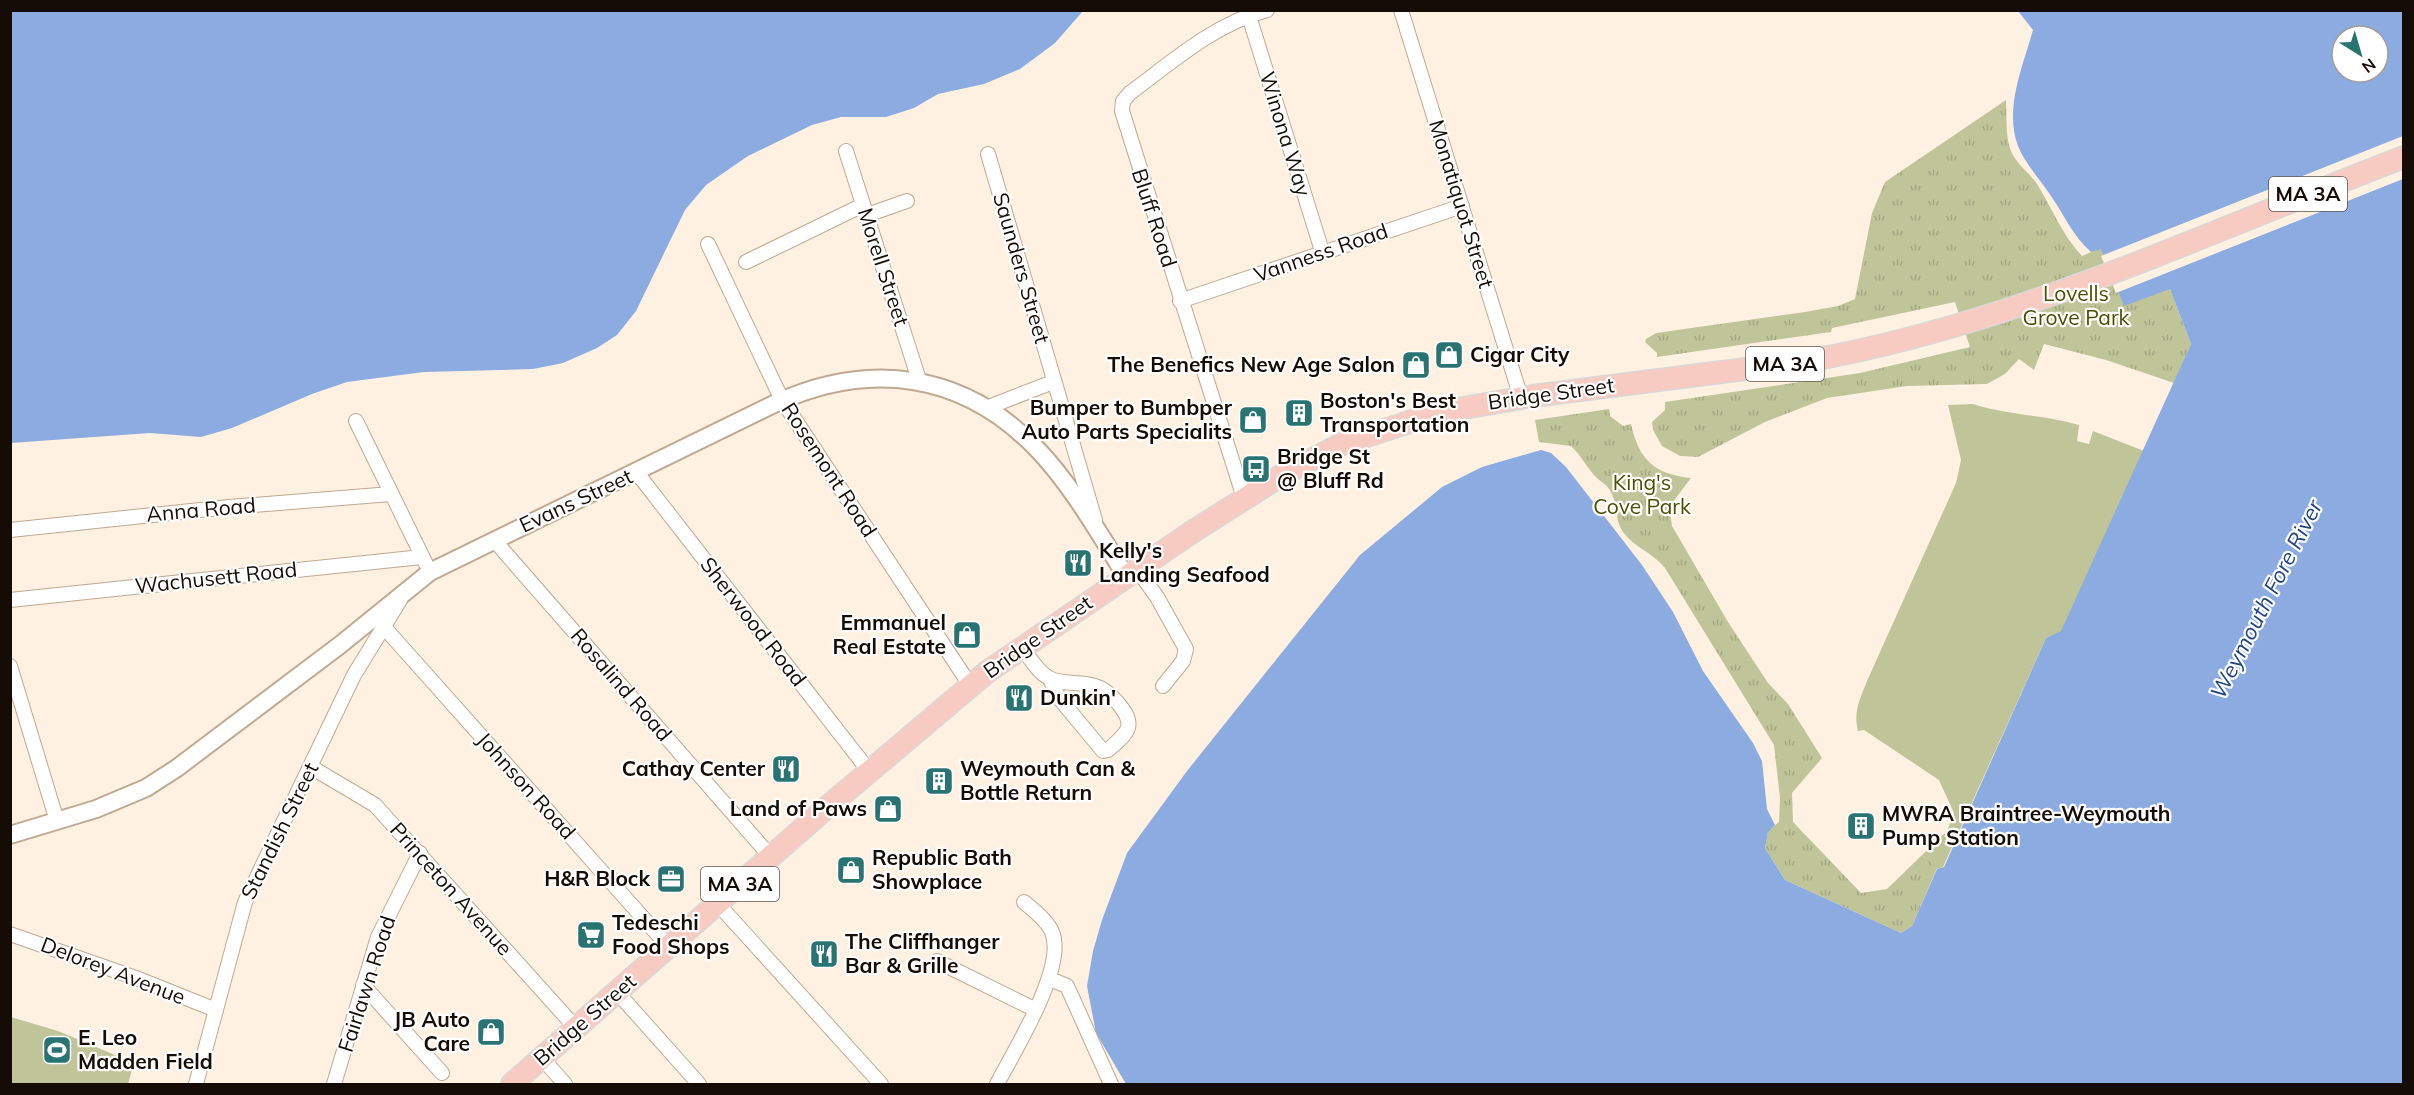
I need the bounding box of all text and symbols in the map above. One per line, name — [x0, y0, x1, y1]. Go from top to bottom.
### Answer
north arrow — [2330, 24, 2390, 84]
text: N — [2358, 54, 2380, 78]
street label: Winona Way — [1255, 68, 1317, 199]
street label: Monatiquot Street — [1424, 116, 1500, 291]
street label: Bluff Road — [1127, 165, 1183, 270]
road number: MA 3A — [2269, 177, 2347, 211]
street label: Saunders Street — [988, 189, 1056, 346]
street label: Morell Street — [853, 204, 915, 329]
street label: Vanness Road — [1250, 217, 1391, 287]
park label: Lovells Grove Park — [2023, 280, 2130, 330]
shop icon: Cigar City — [1433, 339, 1465, 371]
place label: Cigar City — [1470, 341, 1570, 367]
road number: MA 3A — [1746, 347, 1824, 381]
shop icon: The Benefics New Age Salon — [1400, 349, 1432, 381]
place label: The Benefics New Age Salon — [1107, 351, 1395, 377]
street label: Bridge Street — [1486, 371, 1616, 415]
place label: Boston's Best Transportation — [1320, 387, 1470, 437]
place label: Bumper to Bumbper Auto Parts Specialits — [1021, 394, 1233, 444]
street label: Rosemont Road — [777, 397, 883, 542]
building icon: Boston's Best Transportation — [1283, 397, 1315, 429]
shop icon: Bumper to Bumbper Auto Parts Specialits — [1237, 404, 1269, 436]
place label: Bridge St @ Bluff Rd — [1277, 443, 1384, 493]
bus stop icon: Bridge St @ Bluff Rd — [1240, 453, 1272, 485]
street label: Evans Street — [515, 463, 636, 538]
park label: King's Cove Park — [1593, 469, 1691, 519]
street label: Anna Road — [145, 491, 257, 527]
water label: Weymouth Fore River — [2204, 494, 2329, 703]
place label: Kelly's Landing Seafood — [1099, 537, 1270, 587]
restaurant icon: Kelly's Landing Seafood — [1062, 547, 1094, 579]
street label: Sherwood Road — [695, 552, 812, 691]
street label: Wachusett Road — [134, 556, 298, 598]
street label: Bridge Street — [978, 589, 1097, 683]
place label: Emmanuel Real Estate — [833, 609, 946, 659]
shop icon: Emmanuel Real Estate — [951, 619, 983, 651]
street label: Rosalind Road — [566, 623, 678, 746]
restaurant icon: Dunkin' — [1003, 682, 1035, 714]
place label: Dunkin' — [1040, 684, 1116, 710]
street label: Johnson Road — [472, 726, 582, 844]
restaurant icon: Cathay Center — [770, 753, 802, 785]
place label: Cathay Center — [622, 755, 766, 781]
place label: Weymouth Can & Bottle Return — [960, 755, 1136, 805]
street label: Standish Street — [235, 758, 323, 903]
building icon: Weymouth Can & Bottle Return — [923, 765, 955, 797]
shop icon: Land of Paws — [872, 793, 904, 825]
place label: Land of Paws — [730, 795, 867, 821]
place label: MWRA Braintree-Weymouth Pump Station — [1882, 800, 2170, 850]
building icon: MWRA Braintree-Weymouth Pump Station — [1845, 810, 1877, 842]
street label: Princeton Avenue — [385, 816, 518, 960]
place label: Republic Bath Showplace — [872, 844, 1012, 894]
shop icon: Republic Bath Showplace — [835, 854, 867, 886]
office icon: H&R Block — [655, 863, 687, 895]
place label: H&R Block — [544, 865, 650, 891]
road number: MA 3A — [701, 867, 779, 901]
place label: Tedeschi Food Shops — [612, 909, 729, 959]
street label: Fairlawn Road — [332, 912, 400, 1055]
supermarket icon: Tedeschi Food Shops — [575, 919, 607, 951]
place label: The Cliffhanger Bar & Grille — [845, 928, 1000, 978]
street label: Delorey Avenue — [37, 931, 189, 1010]
restaurant icon: The Cliffhanger Bar & Grille — [808, 938, 840, 970]
street label: Bridge Street — [528, 968, 641, 1071]
place label: JB Auto Care — [394, 1006, 470, 1056]
shop icon: JB Auto Care — [475, 1016, 507, 1048]
place label: E. Leo Madden Field — [78, 1024, 213, 1074]
sports icon: E. Leo Madden Field — [41, 1034, 73, 1066]

